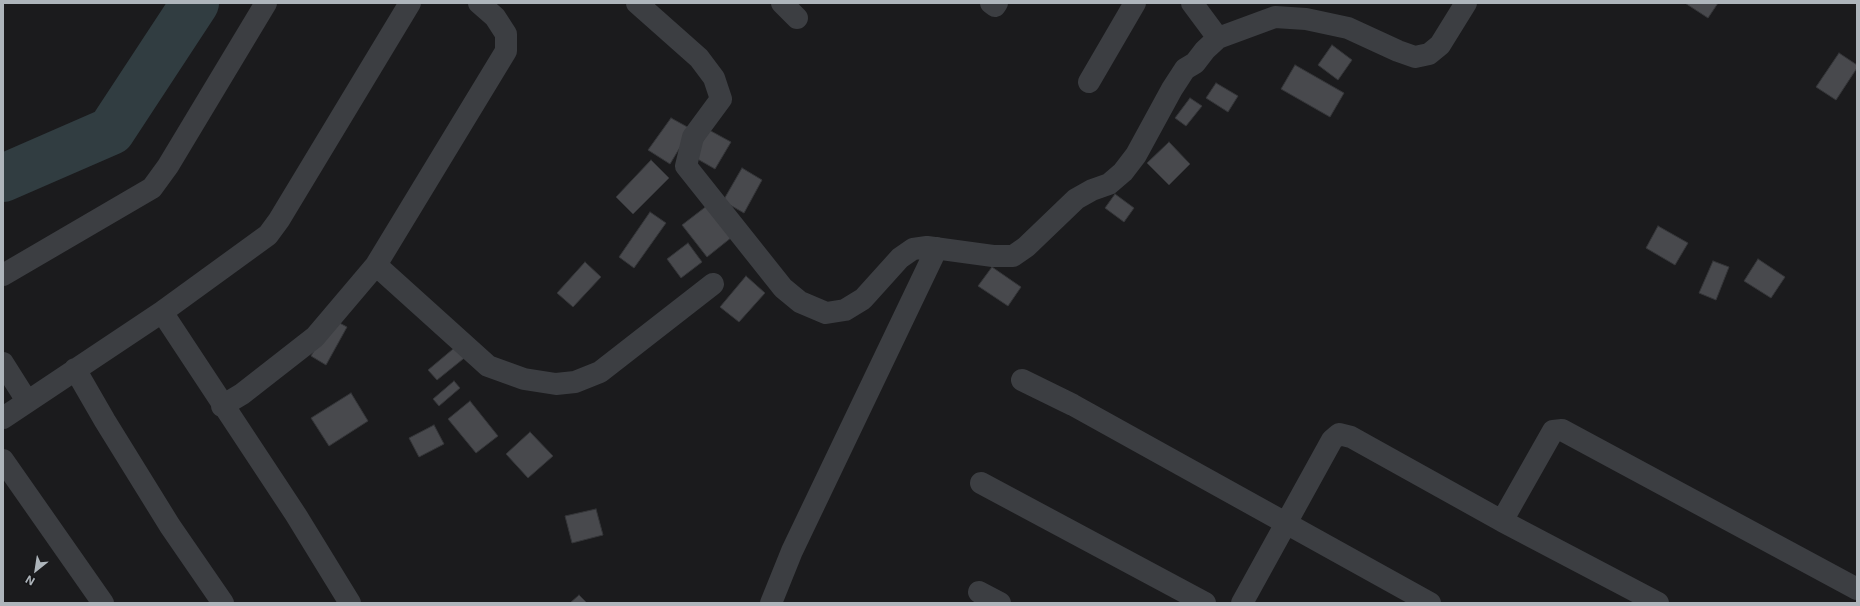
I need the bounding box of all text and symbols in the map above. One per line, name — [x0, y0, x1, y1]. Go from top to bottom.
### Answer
north arrow — [16, 550, 56, 590]
text: N — [23, 572, 37, 589]

